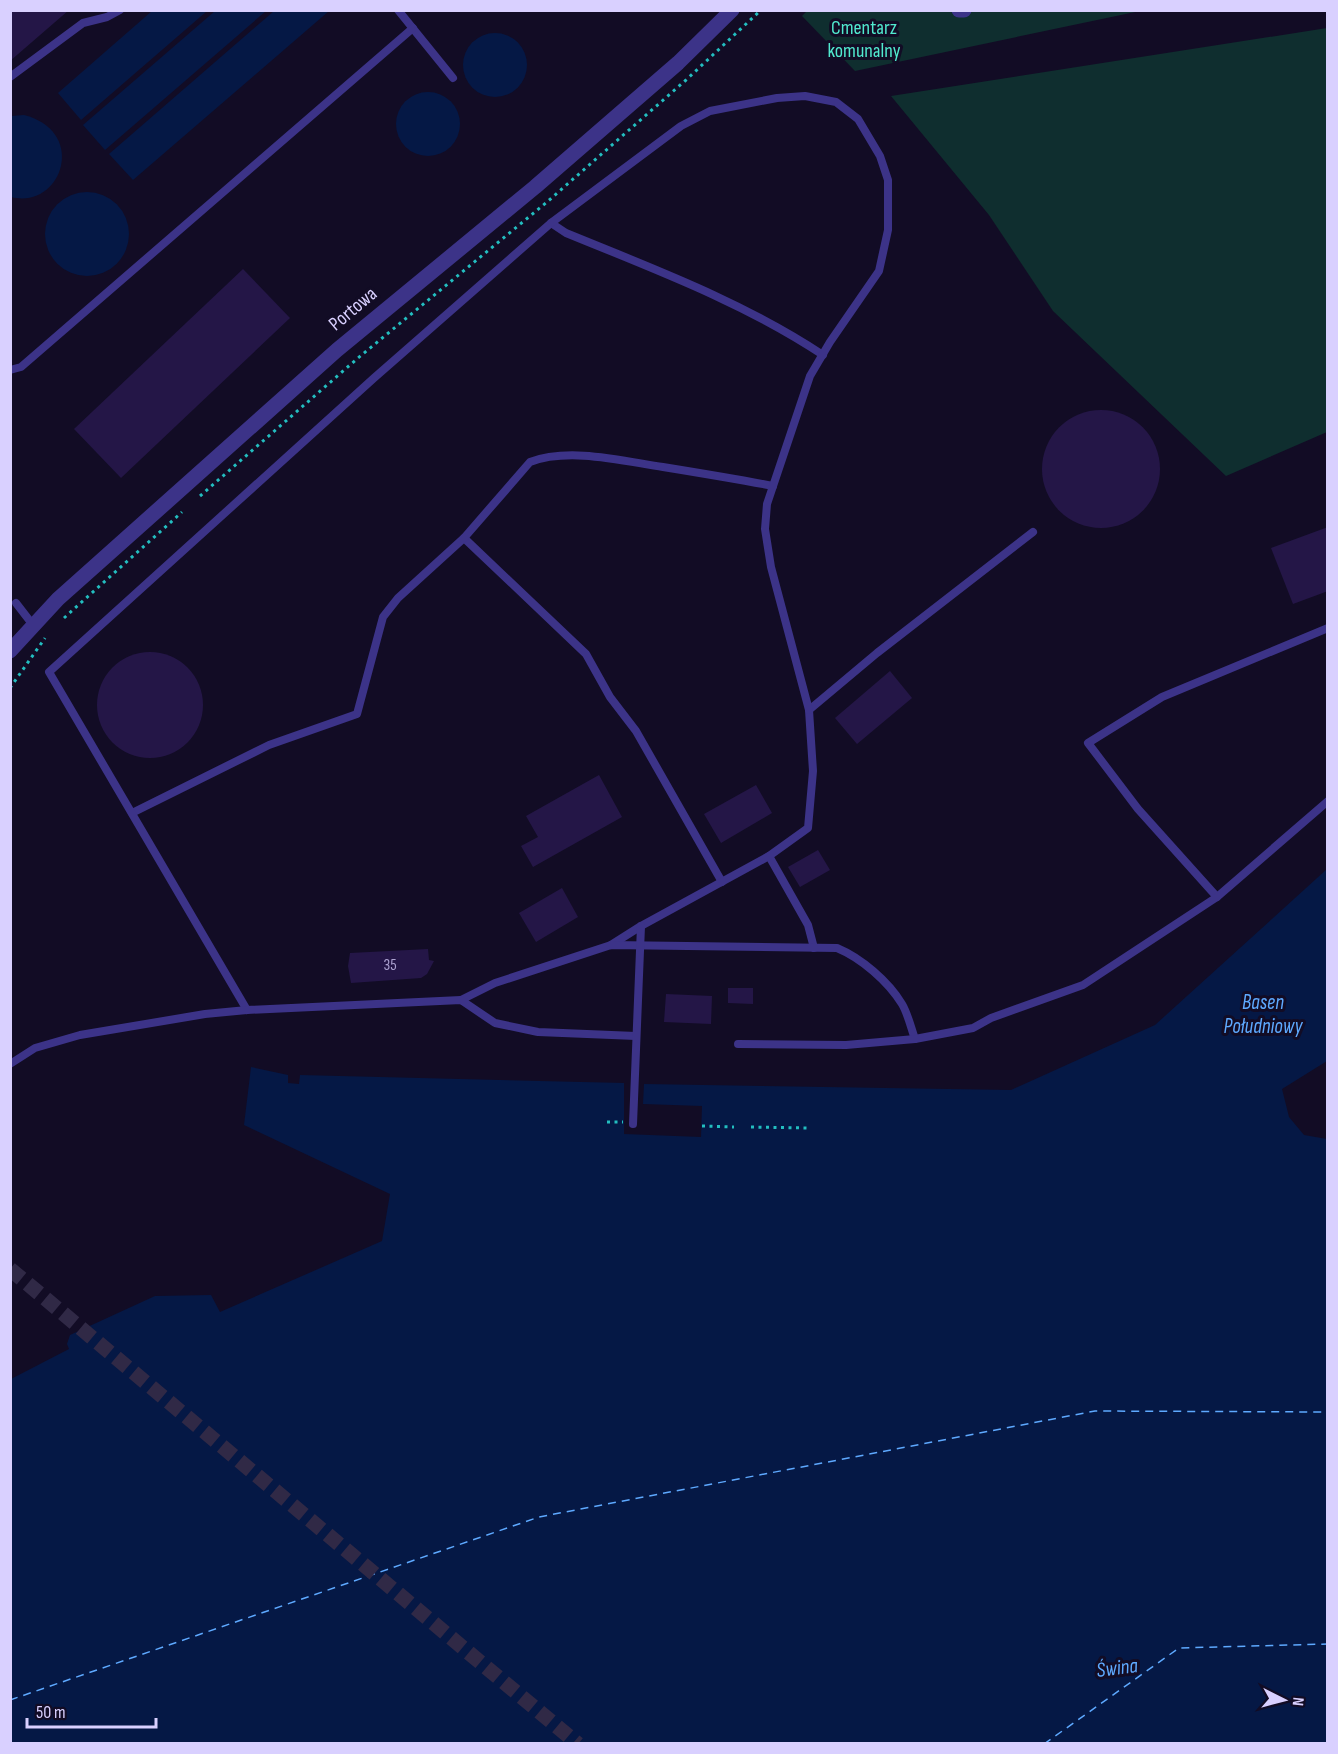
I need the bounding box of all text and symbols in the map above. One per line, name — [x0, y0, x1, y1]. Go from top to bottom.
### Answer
park label: Cmentarz komunalny — [827, 16, 901, 63]
street label: Portowa — [324, 282, 382, 336]
house number: 35 — [383, 956, 397, 975]
water label: Basen Południowy — [1224, 990, 1303, 1039]
water label: Świna — [1095, 1653, 1140, 1683]
north arrow — [1254, 1670, 1314, 1730]
scale bar — [27, 1691, 156, 1729]
text: N — [1288, 1696, 1307, 1707]
text: 50 m — [36, 1702, 66, 1723]

